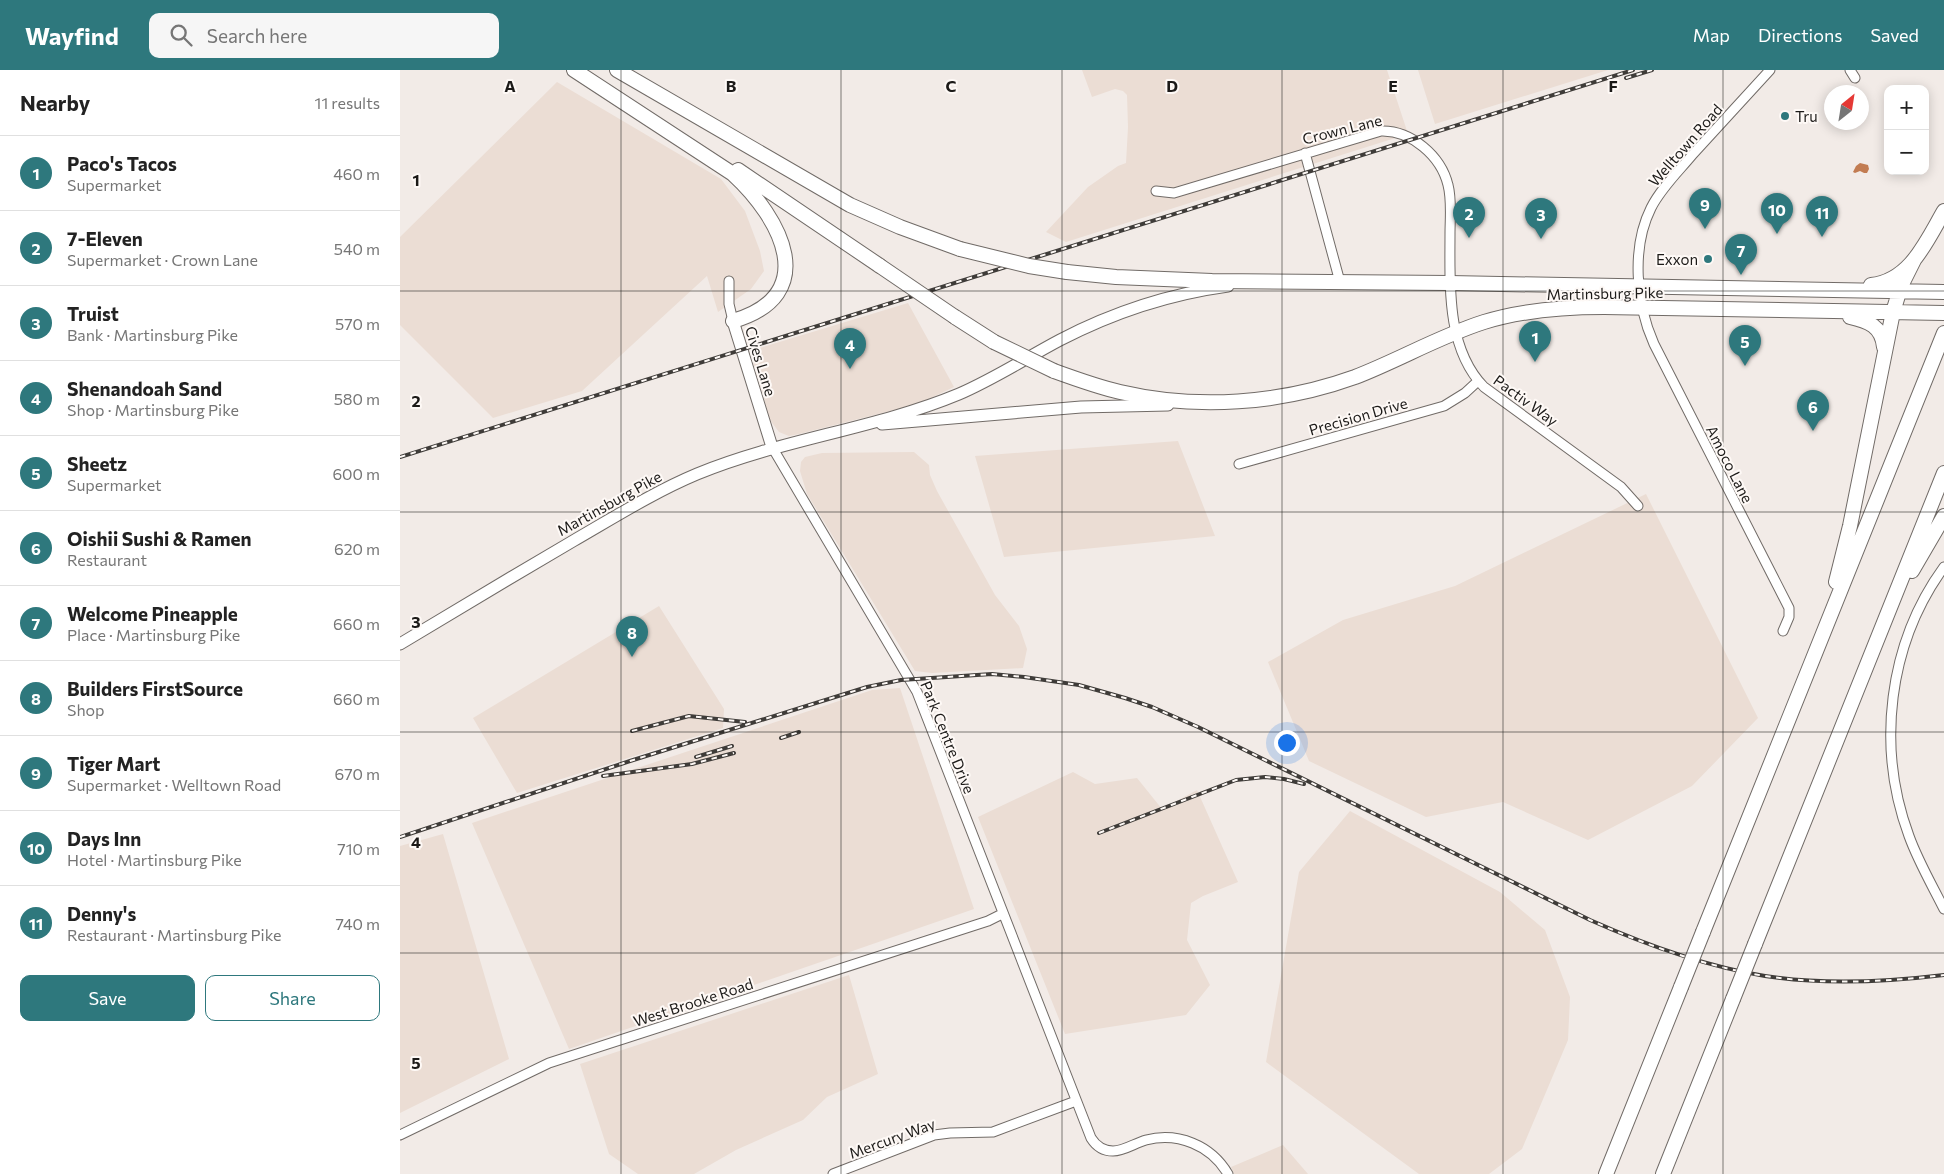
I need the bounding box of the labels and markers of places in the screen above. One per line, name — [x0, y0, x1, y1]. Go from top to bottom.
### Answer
place label: Tru — [1795, 107, 1818, 125]
marker: Tru — [1779, 110, 1791, 122]
pin: 9 — [1689, 188, 1721, 229]
pin: 10 — [1761, 193, 1793, 234]
pin: 11 — [1806, 196, 1838, 237]
pin: 2 — [1453, 197, 1485, 238]
pin: 3 — [1525, 198, 1557, 239]
pin: 7 — [1725, 234, 1757, 275]
place label: Exxon — [1656, 250, 1698, 268]
marker: Exxon — [1702, 253, 1714, 265]
pin: 1 — [1519, 321, 1551, 362]
pin: 5 — [1729, 325, 1761, 366]
pin: 4 — [834, 328, 866, 369]
pin: 6 — [1797, 390, 1829, 431]
pin: 8 — [616, 616, 648, 657]

